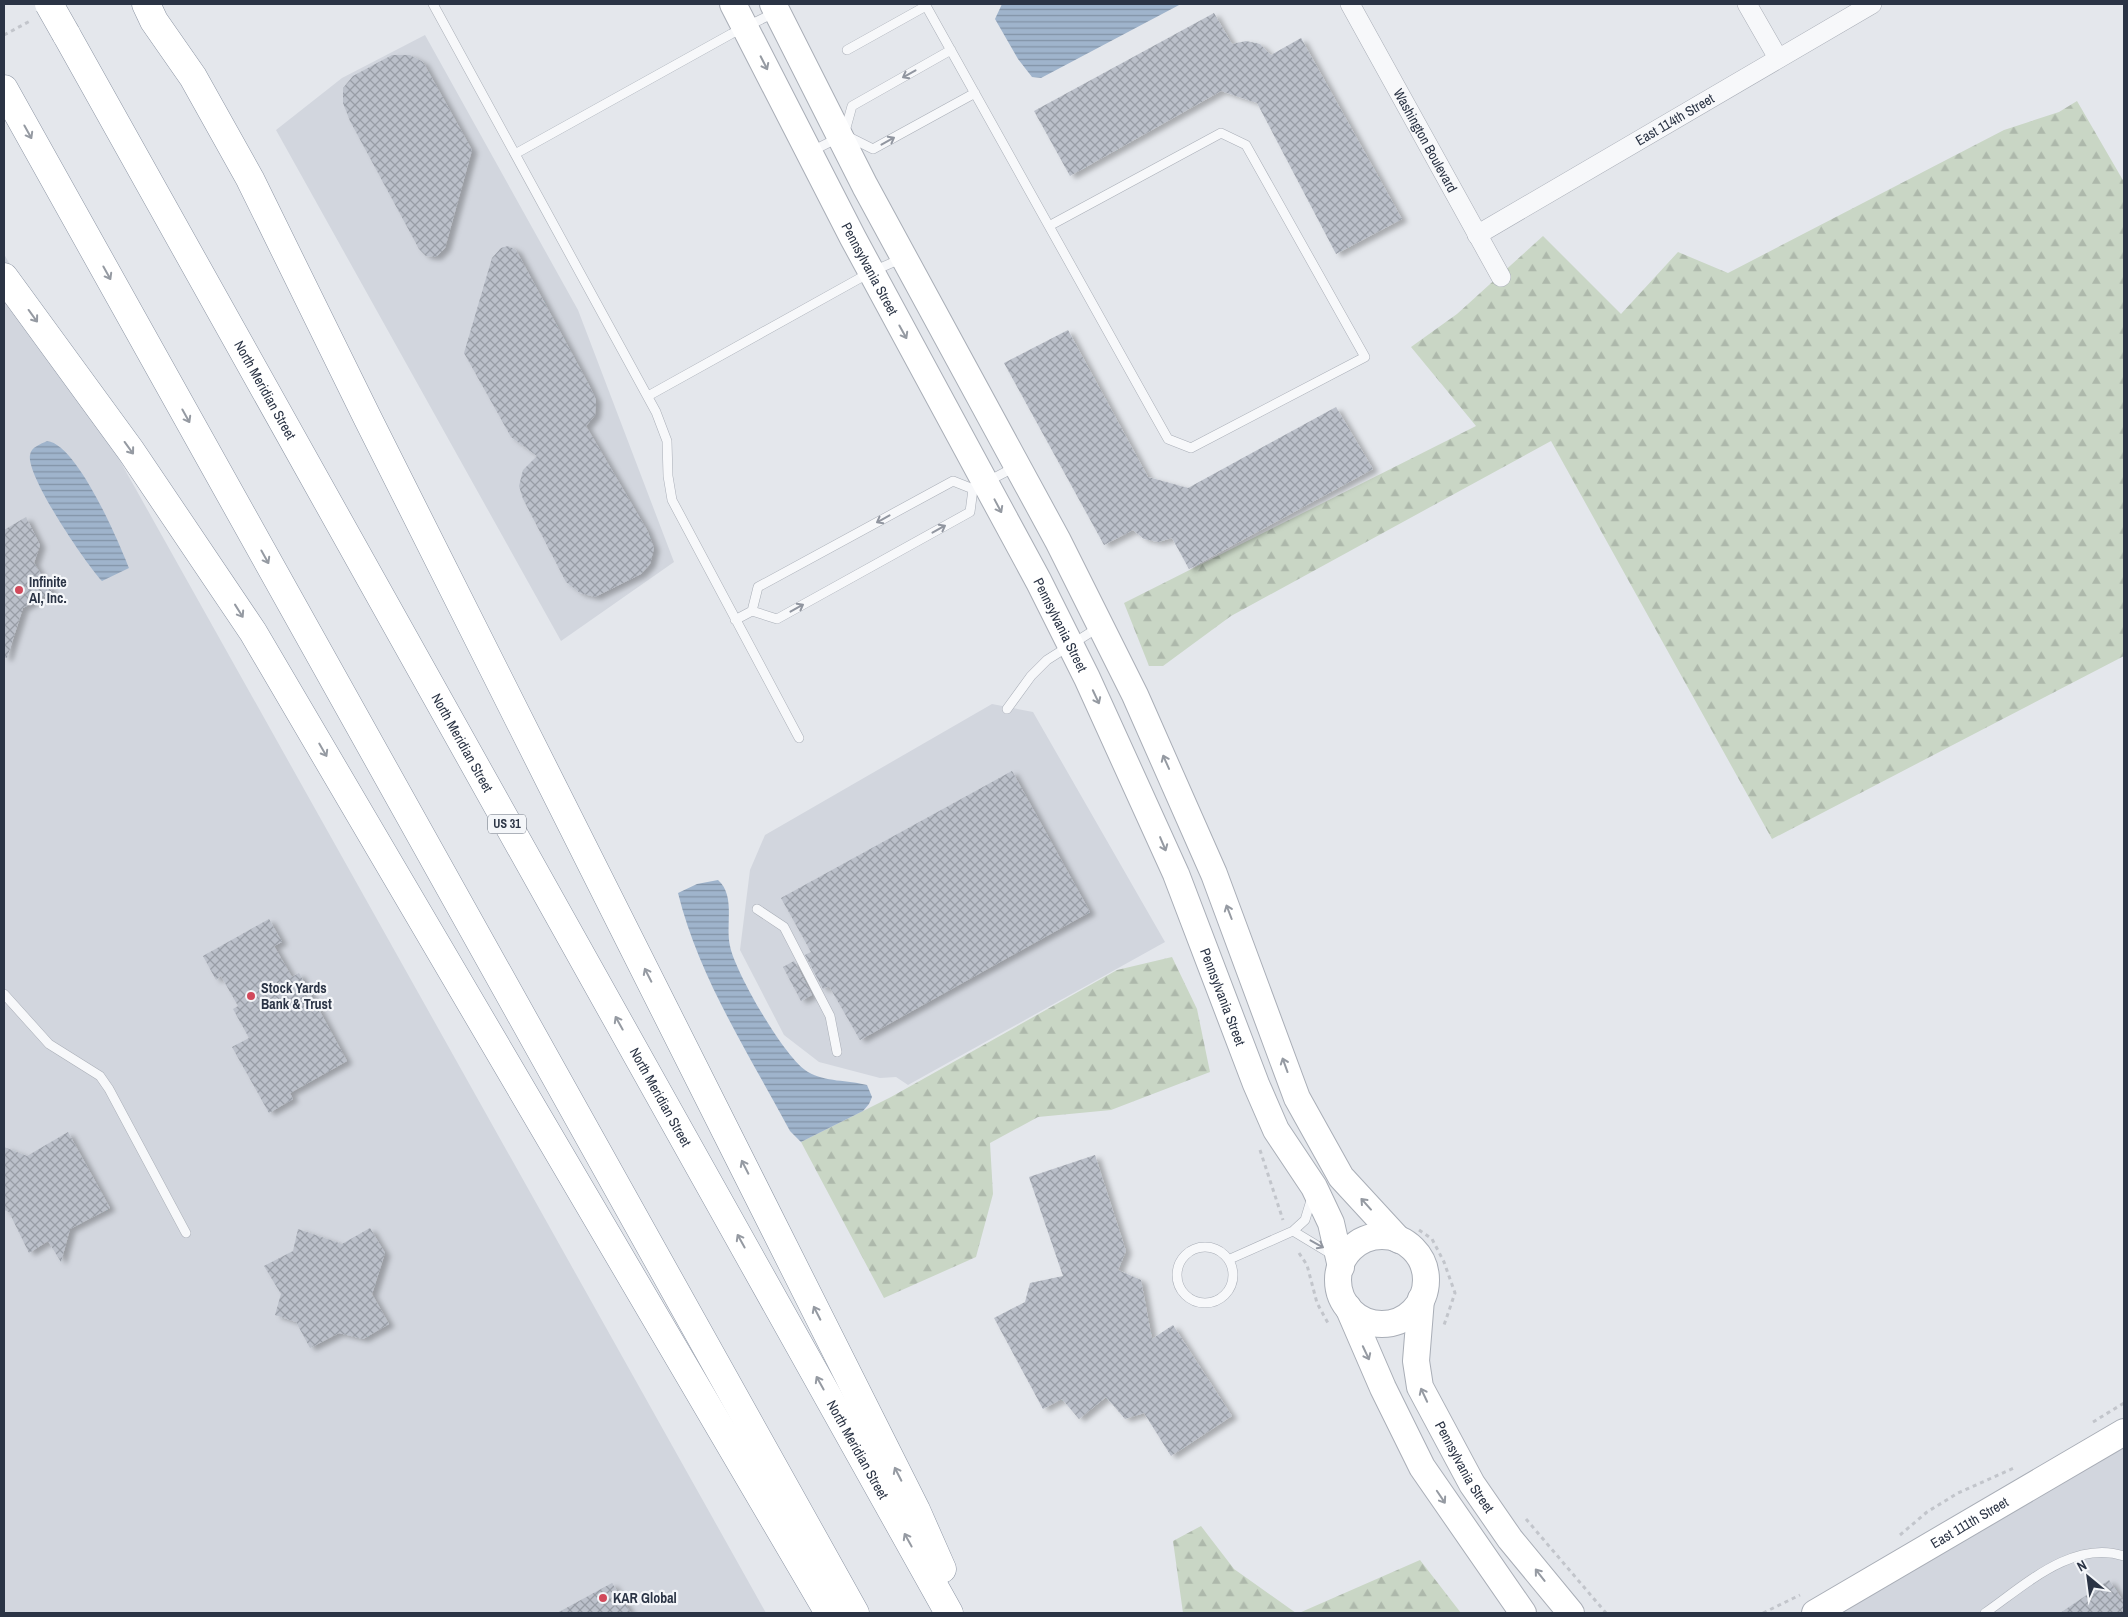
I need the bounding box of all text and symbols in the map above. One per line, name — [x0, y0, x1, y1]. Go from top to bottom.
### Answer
one-way arrow — [760, 55, 769, 70]
one-way arrow — [901, 69, 916, 79]
street label: Washington Boulevard — [1390, 85, 1461, 196]
street label: East 114th Street — [1632, 89, 1717, 149]
one-way arrow — [23, 124, 33, 138]
one-way arrow — [880, 136, 895, 146]
street label: Pennsylvania Street — [837, 219, 902, 318]
one-way arrow — [102, 266, 112, 280]
one-way arrow — [28, 309, 38, 323]
one-way arrow — [899, 324, 908, 339]
street label: North Meridian Street — [230, 337, 300, 443]
one-way arrow — [181, 408, 191, 422]
one-way arrow — [124, 440, 134, 454]
one-way arrow — [993, 498, 1003, 512]
one-way arrow — [877, 514, 891, 524]
one-way arrow — [931, 524, 945, 534]
one-way arrow — [260, 550, 270, 565]
place label: Infinite AI, Inc. — [29, 573, 67, 607]
street label: Pennsylvania Street — [1029, 575, 1092, 675]
marker: Infinite AI, Inc. — [13, 584, 25, 596]
one-way arrow — [789, 603, 803, 613]
one-way arrow — [235, 604, 245, 618]
one-way arrow — [1091, 689, 1101, 704]
street label: North Meridian Street — [427, 690, 497, 795]
one-way arrow — [318, 743, 328, 758]
one-way arrow — [1161, 755, 1171, 770]
road number: US 31 — [488, 814, 526, 834]
one-way arrow — [1159, 836, 1169, 851]
one-way arrow — [1223, 905, 1232, 920]
street label: Pennsylvania Street — [1196, 945, 1249, 1048]
one-way arrow — [643, 968, 653, 983]
place label: Stock Yards Bank & Trust — [261, 979, 332, 1013]
marker: Stock Yards Bank & Trust — [245, 990, 257, 1002]
one-way arrow — [613, 1017, 623, 1031]
street label: North Meridian Street — [626, 1044, 695, 1150]
one-way arrow — [1280, 1058, 1289, 1073]
one-way arrow — [740, 1160, 749, 1175]
one-way arrow — [1360, 1198, 1372, 1210]
one-way arrow — [735, 1235, 745, 1249]
one-way arrow — [1309, 1240, 1324, 1250]
one-way arrow — [812, 1305, 822, 1320]
one-way arrow — [1362, 1345, 1372, 1360]
one-way arrow — [815, 1376, 825, 1391]
one-way arrow — [1419, 1388, 1429, 1403]
street label: North Meridian Street — [823, 1397, 893, 1502]
street label: Pennsylvania Street — [1431, 1418, 1498, 1516]
one-way arrow — [893, 1466, 903, 1481]
one-way arrow — [1437, 1489, 1447, 1503]
street label: East 111th Street — [1927, 1493, 2012, 1552]
one-way arrow — [903, 1533, 913, 1548]
north arrow — [2063, 1552, 2113, 1602]
text: N — [2074, 1556, 2090, 1576]
one-way arrow — [1535, 1569, 1546, 1582]
place label: KAR Global — [613, 1589, 677, 1607]
marker: KAR Global — [597, 1592, 609, 1604]

